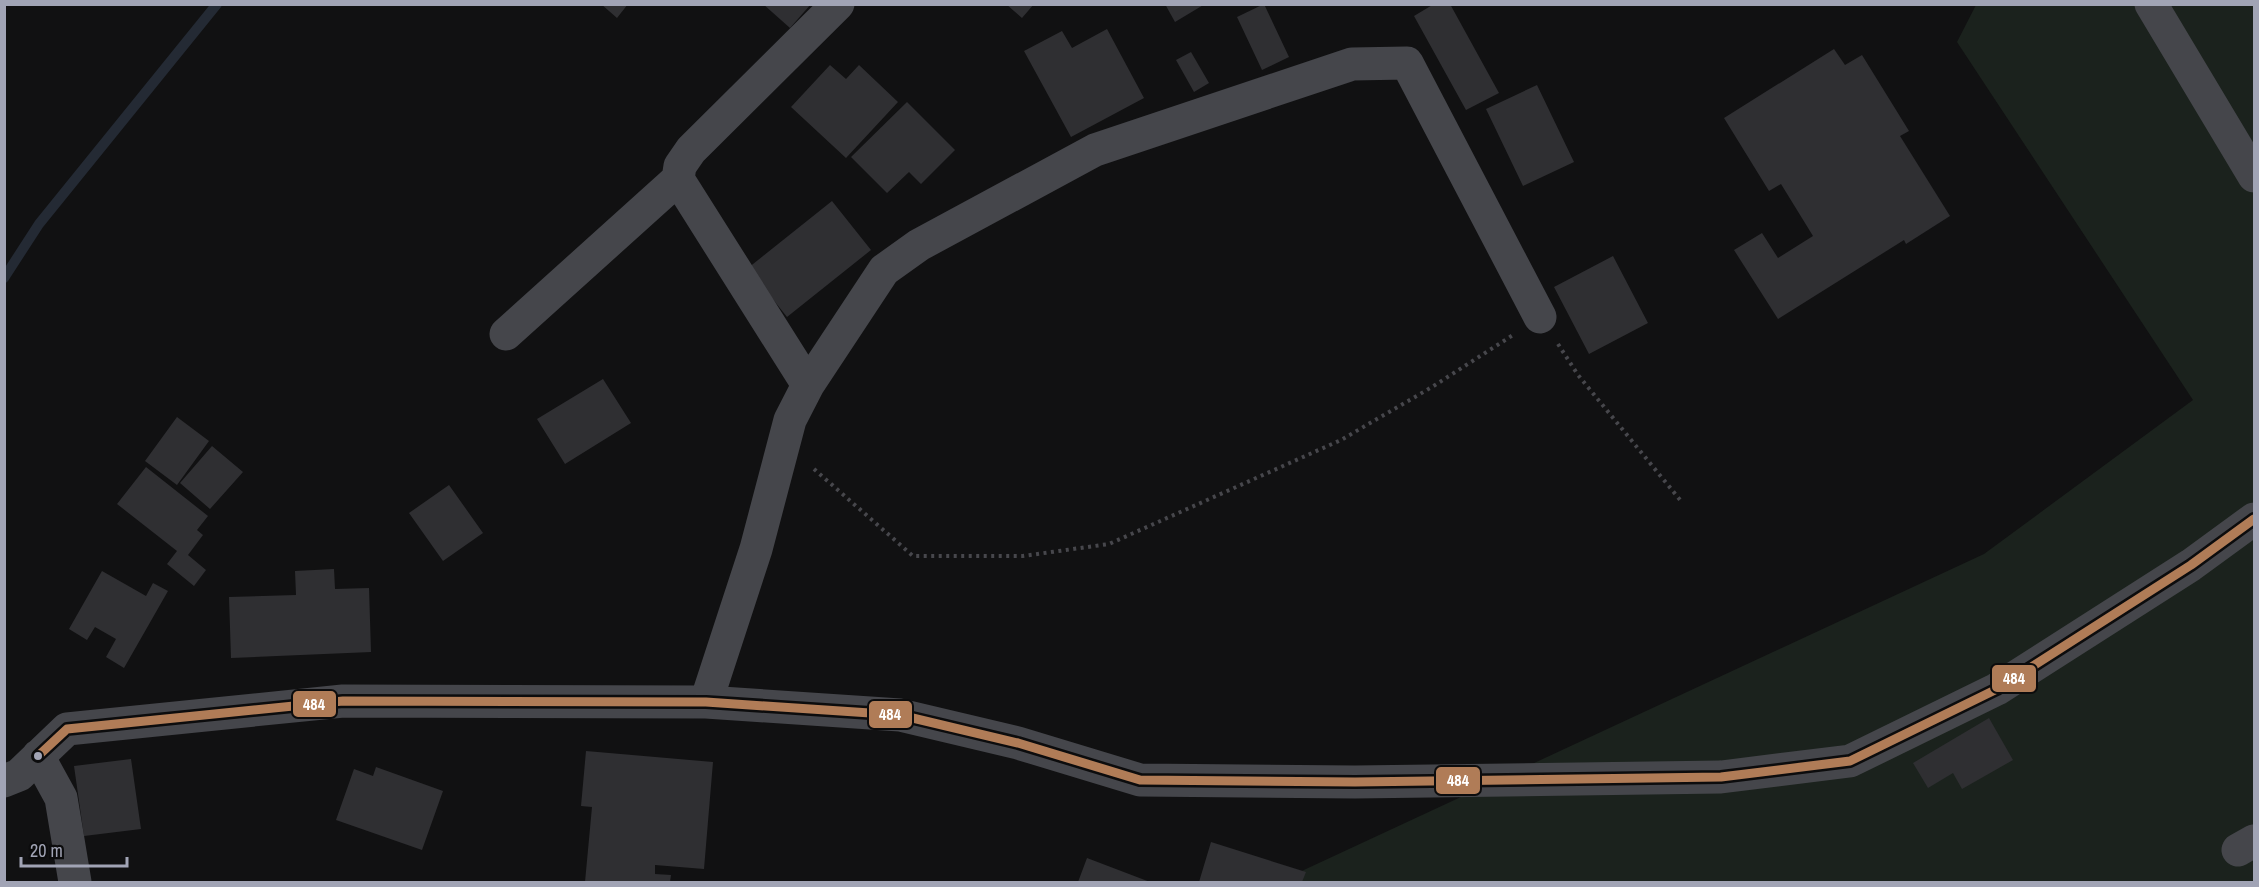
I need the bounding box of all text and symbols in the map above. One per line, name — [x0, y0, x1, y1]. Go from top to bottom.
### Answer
line badge: 484 — [1991, 664, 2037, 693]
text: 484 — [2003, 667, 2026, 689]
line badge: 484 — [292, 690, 337, 718]
text: 484 — [303, 693, 326, 715]
line badge: 484 — [868, 700, 913, 729]
text: 484 — [879, 703, 902, 725]
unlabelled marker — [32, 750, 44, 762]
line badge: 484 — [1435, 766, 1481, 795]
text: 484 — [1447, 769, 1470, 791]
scale bar — [21, 830, 128, 868]
text: 20 m — [30, 838, 63, 863]

